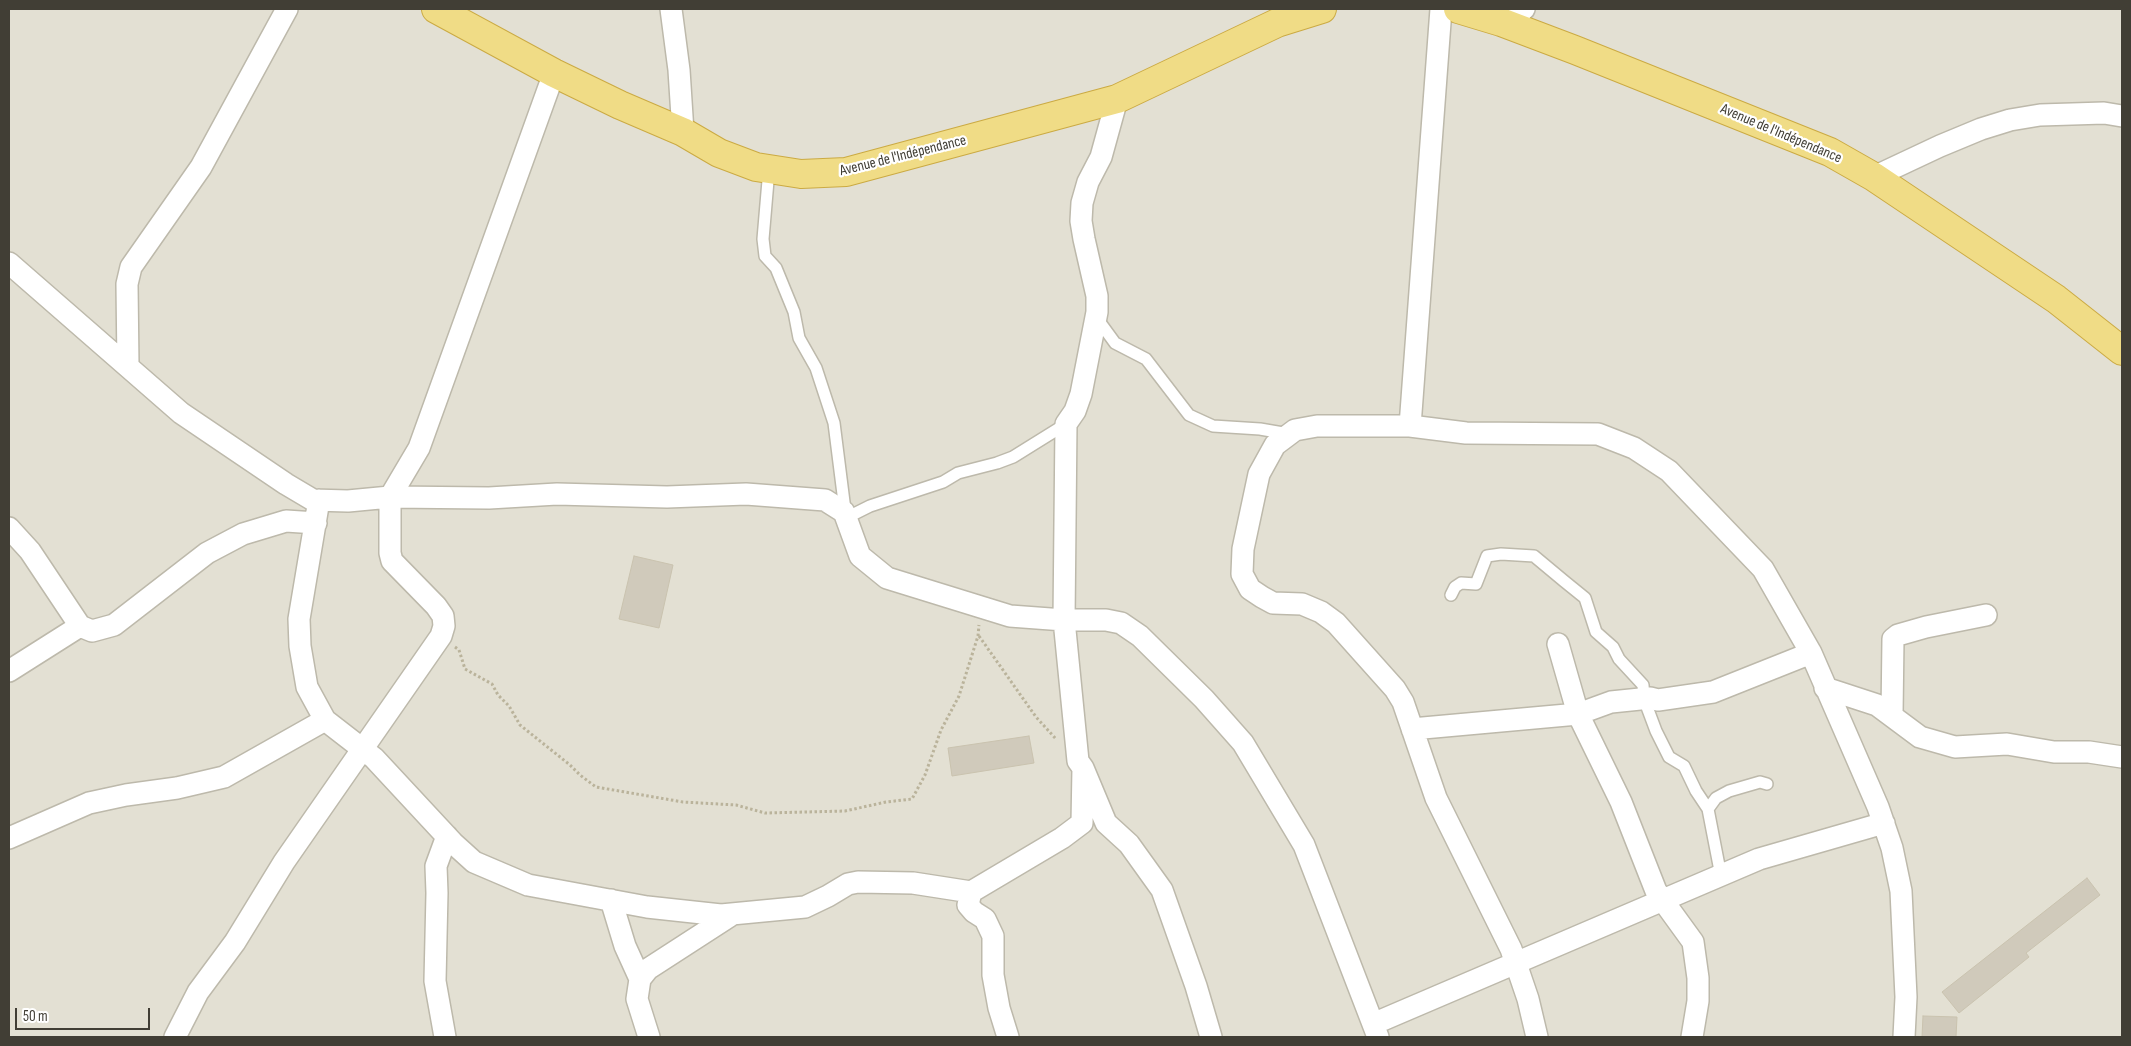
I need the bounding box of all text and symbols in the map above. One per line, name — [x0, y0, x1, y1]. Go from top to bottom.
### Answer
street label: Avenue de l'Indépendance — [1718, 100, 1844, 168]
street label: Avenue de l'Indépendance — [838, 132, 968, 180]
scale bar — [18, 998, 152, 1030]
text: 50 m — [23, 1007, 48, 1026]

